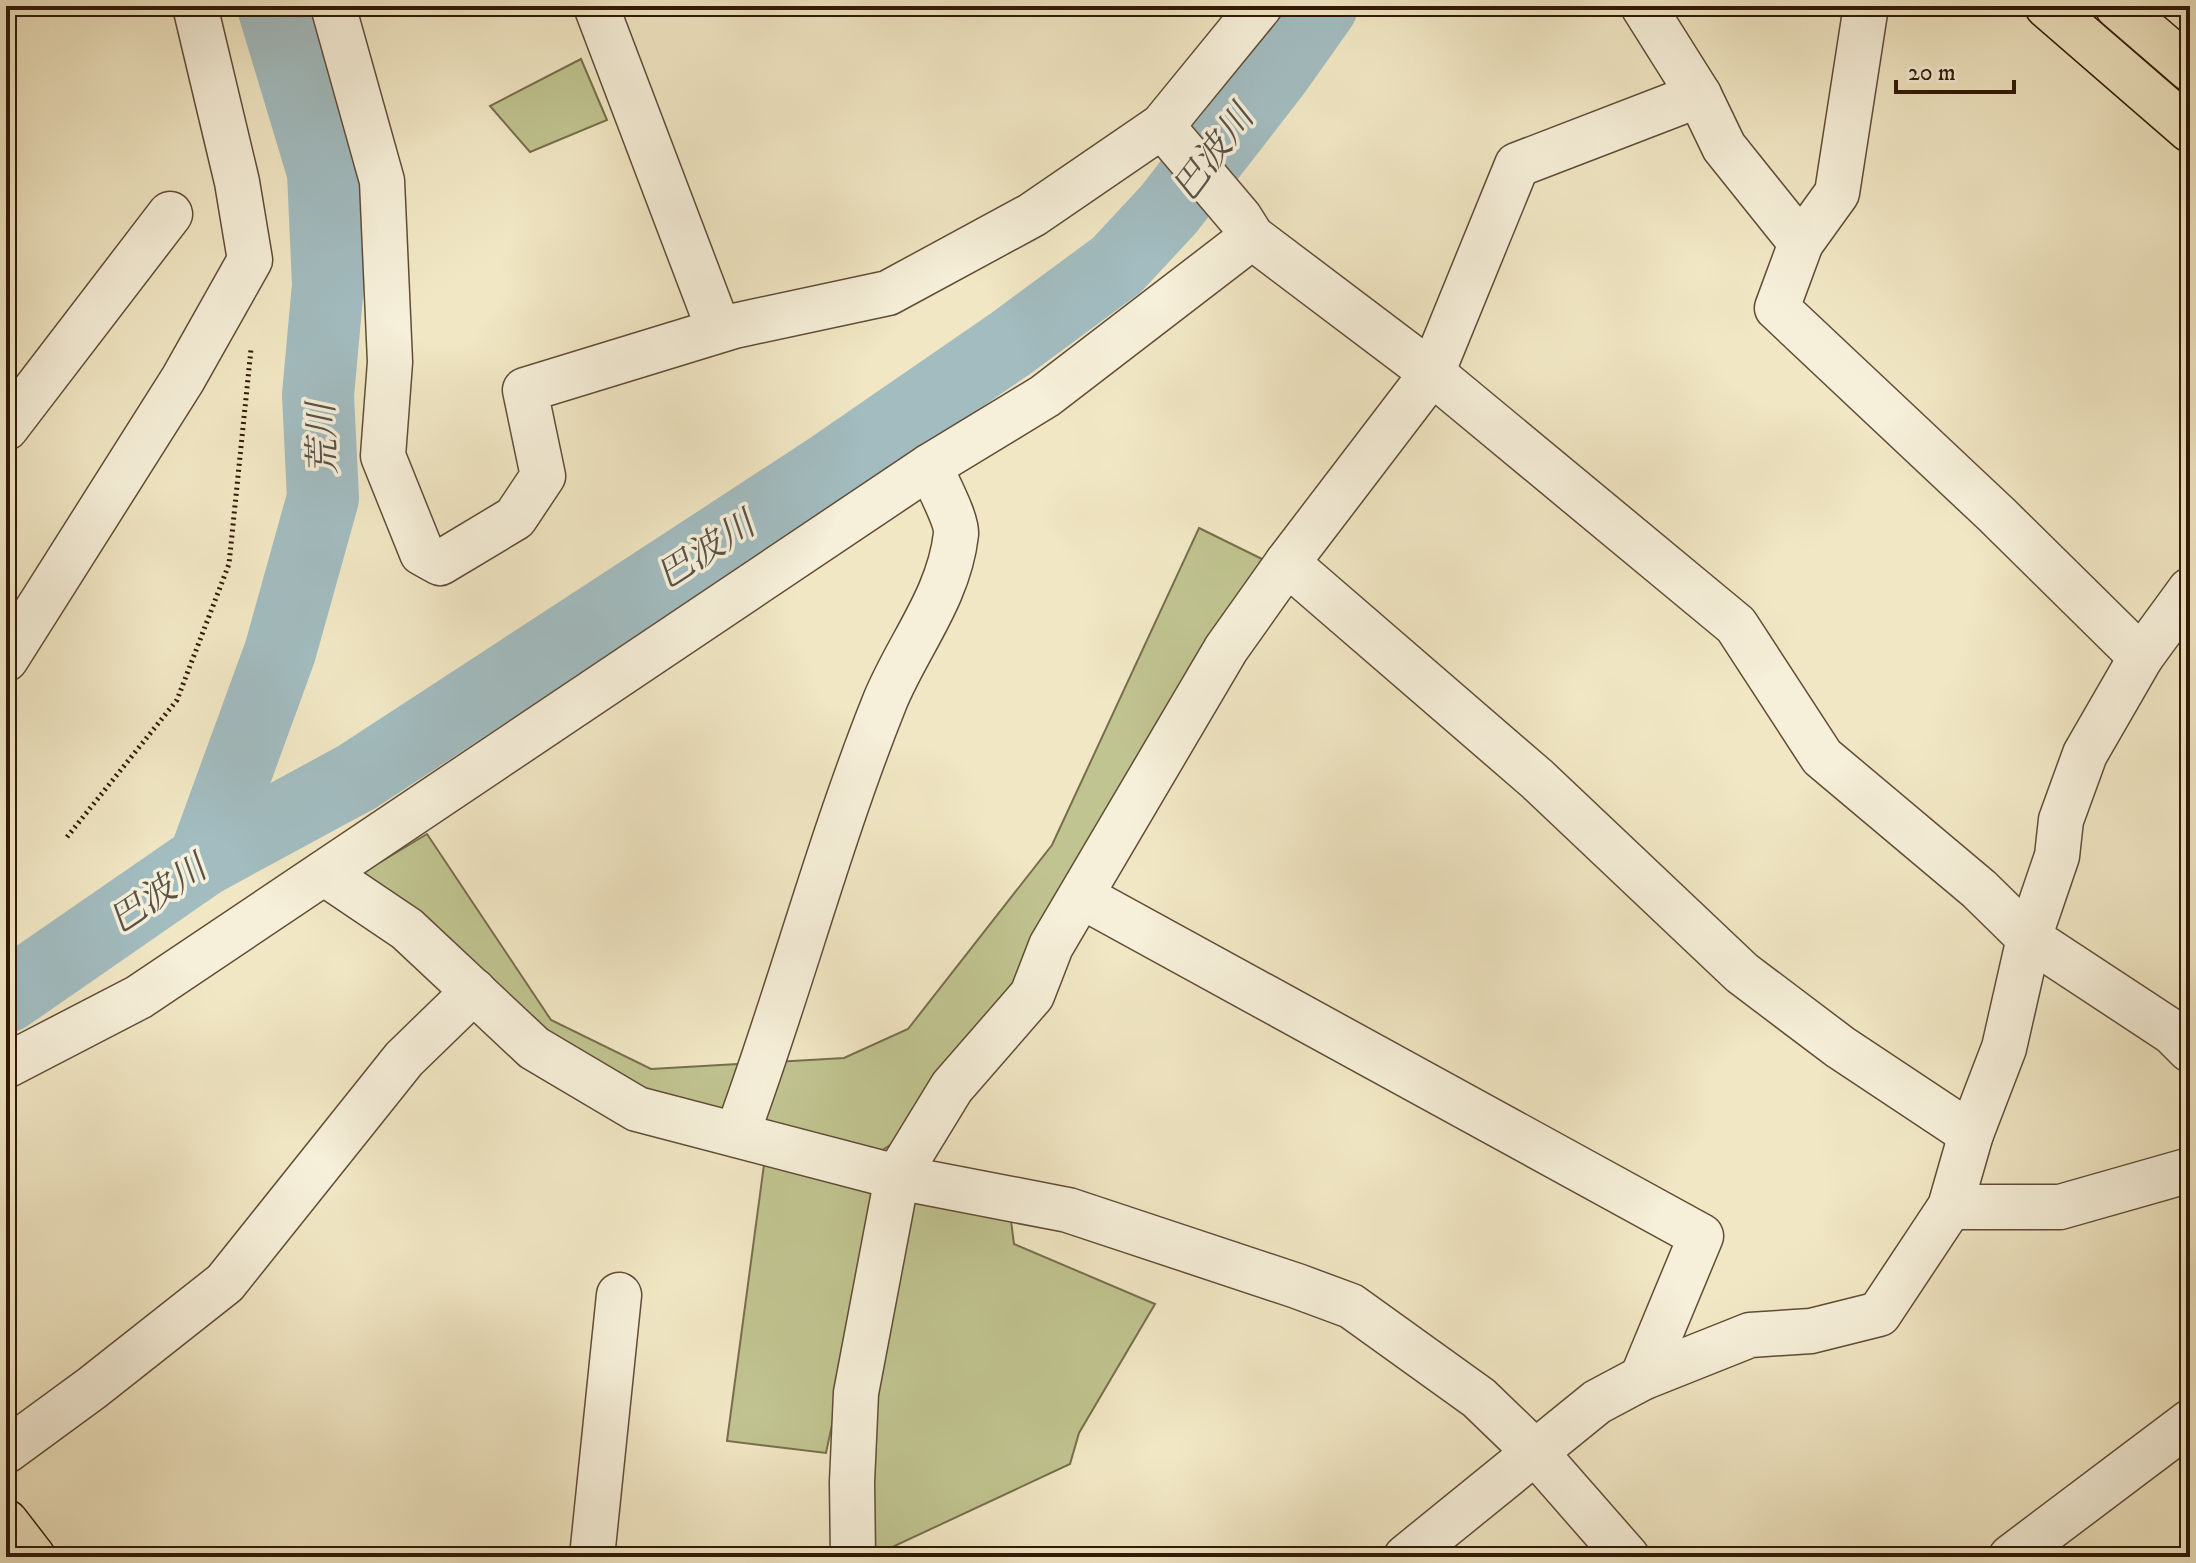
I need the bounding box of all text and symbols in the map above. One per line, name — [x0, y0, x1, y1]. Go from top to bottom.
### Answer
scale bar — [1896, 44, 2014, 94]
text: 20 m — [1908, 58, 1956, 88]
water label: 巴波川 — [1164, 94, 1267, 210]
water label: 荒川 — [300, 398, 347, 476]
water label: 巴波川 — [649, 501, 767, 599]
water label: 巴波川 — [101, 844, 219, 944]

